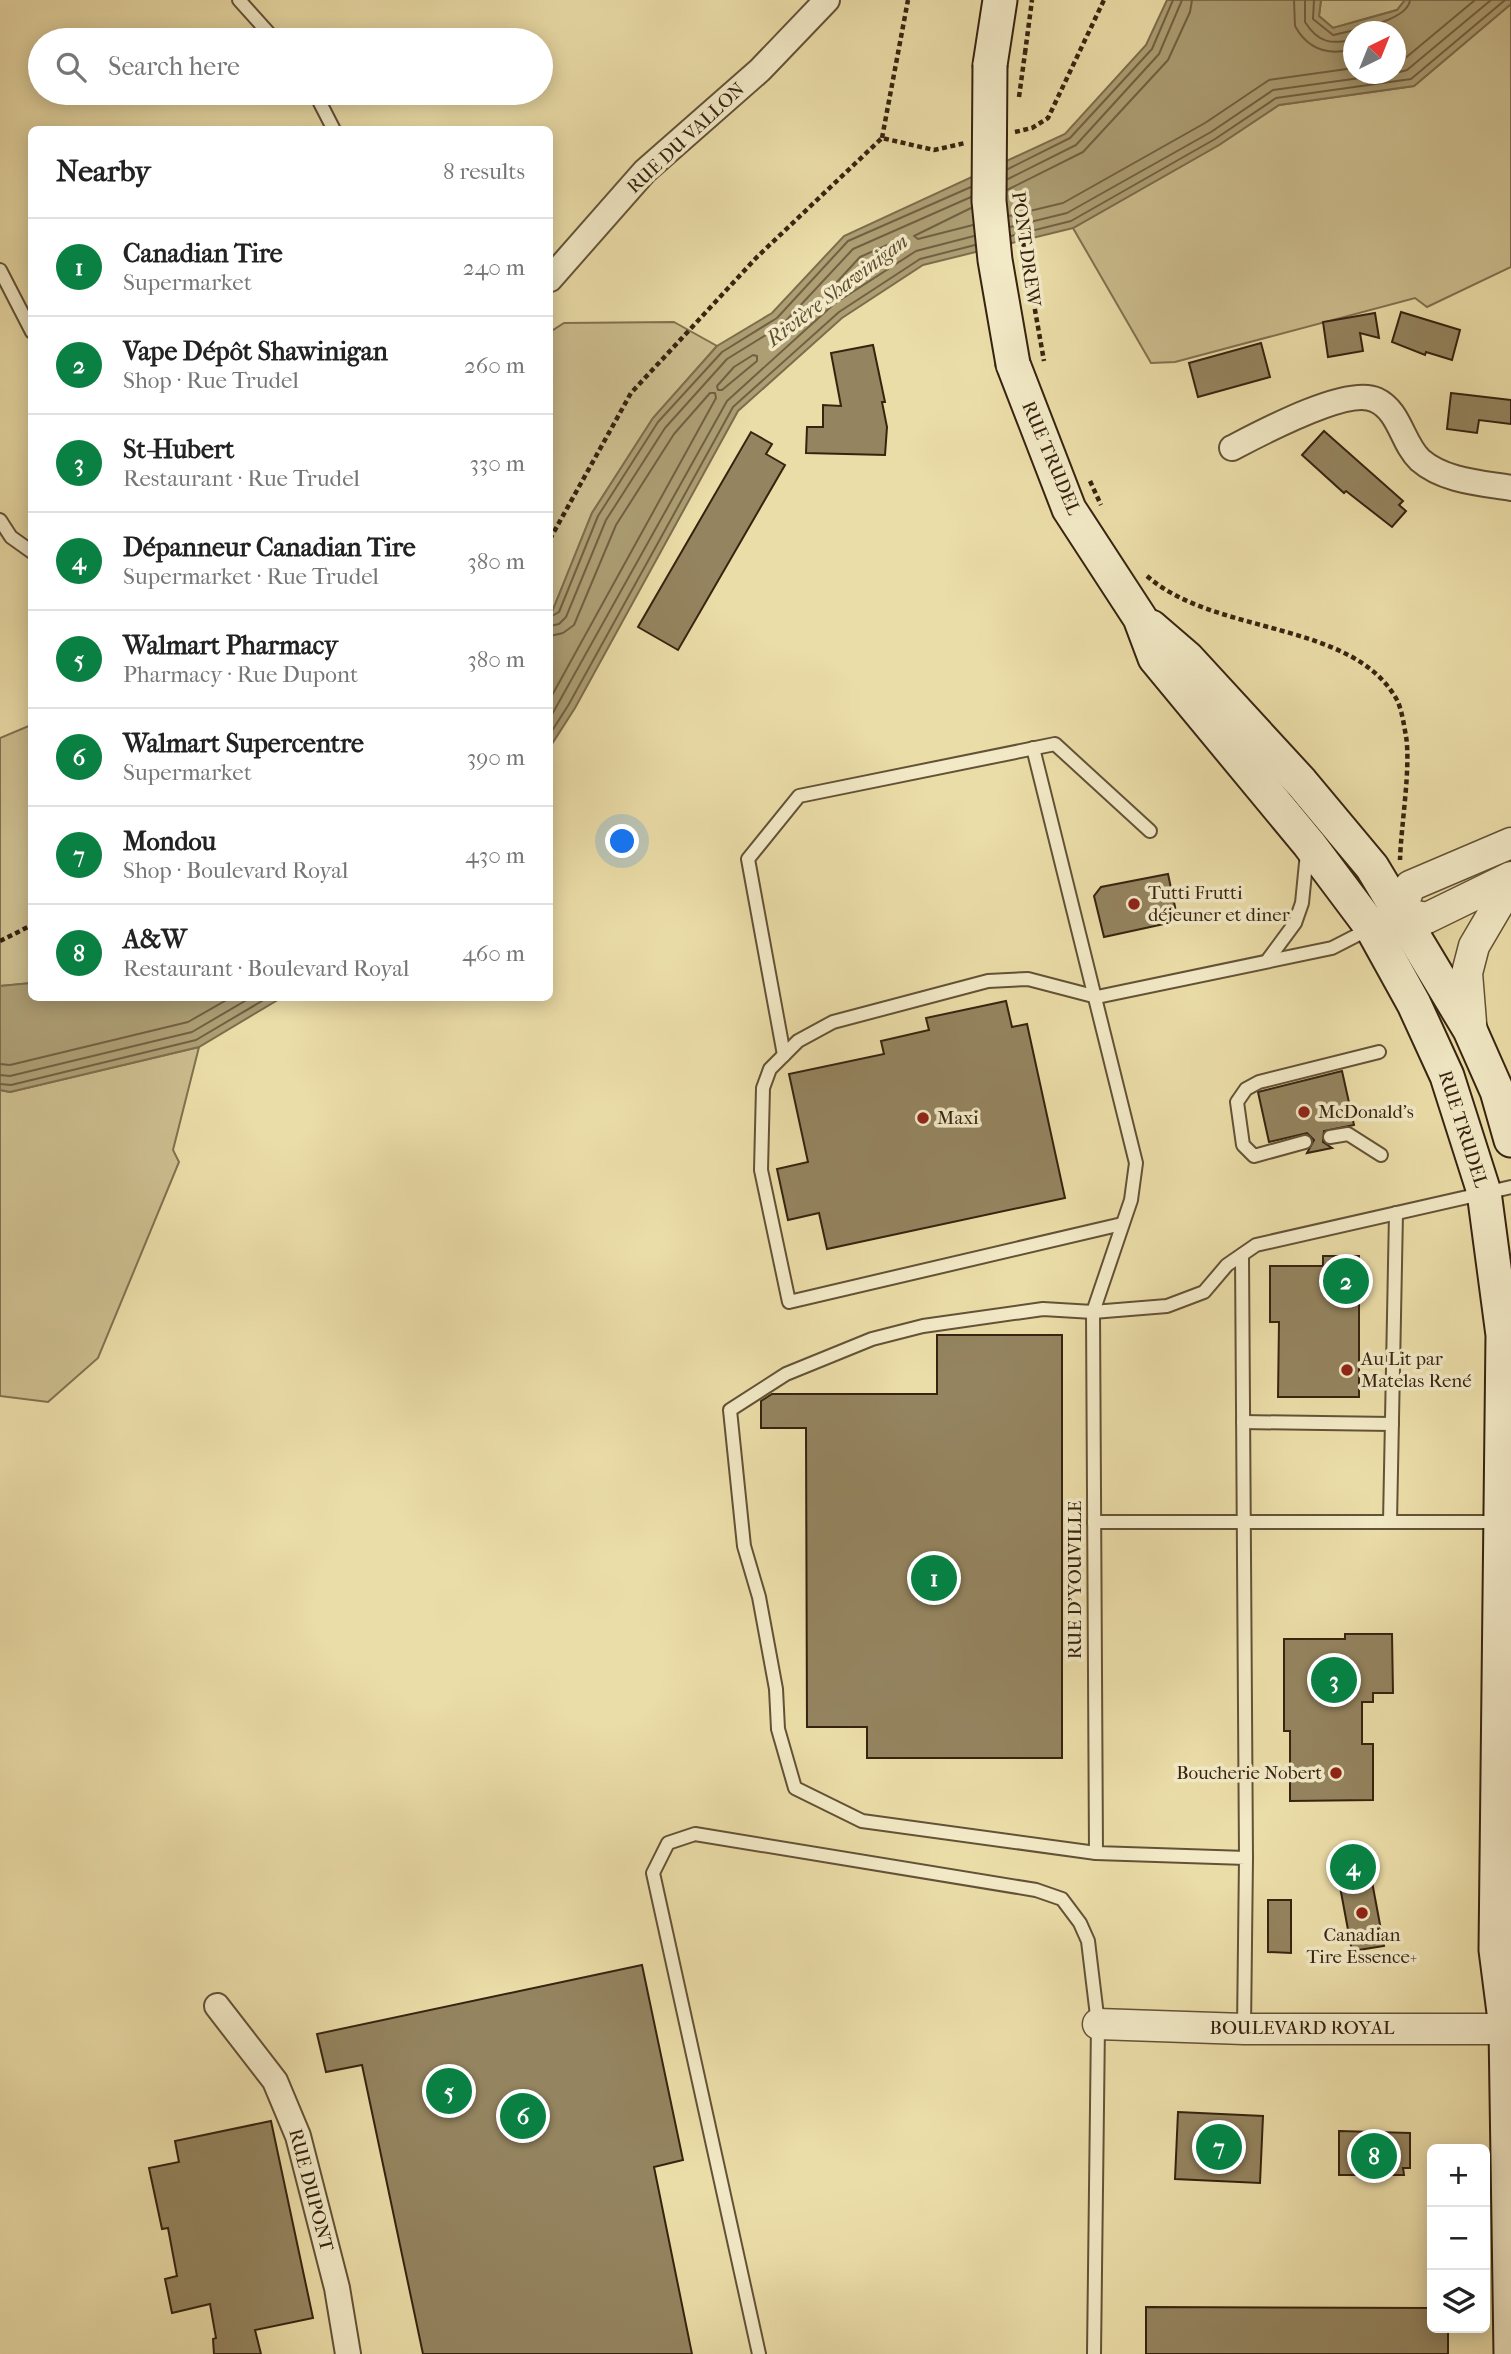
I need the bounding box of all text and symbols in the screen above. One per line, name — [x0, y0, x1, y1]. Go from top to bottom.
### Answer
north arrow — [1343, 21, 1406, 84]
search box — [28, 28, 553, 105]
icon: search — [52, 48, 90, 86]
text: Search here — [108, 51, 240, 82]
street label: RUE DU VALLON — [623, 78, 750, 198]
text: Nearby — [56, 154, 151, 189]
text: 8 results — [443, 158, 525, 185]
street label: PONT DREW — [1007, 190, 1045, 309]
water label: Rivière Shawinigan — [760, 229, 913, 352]
text: Canadian Tire — [123, 238, 283, 269]
text: 1 — [75, 254, 83, 281]
text: 240 m — [463, 254, 525, 281]
text: Supermarket — [123, 269, 252, 296]
text: Vape Dépôt Shawinigan — [123, 336, 388, 367]
text: 2 — [73, 352, 85, 379]
text: 260 m — [464, 352, 525, 379]
text: Shop · Rue Trudel — [123, 367, 299, 394]
street label: RUE TRUDEL — [1017, 398, 1085, 519]
text: St-Hubert — [123, 434, 234, 465]
text: 3 — [74, 450, 84, 477]
text: 330 m — [469, 450, 525, 477]
text: Restaurant · Rue Trudel — [123, 465, 360, 492]
text: Dépanneur Canadian Tire — [123, 532, 416, 563]
text: 4 — [72, 548, 86, 575]
text: 380 m — [467, 548, 525, 575]
text: Supermarket · Rue Trudel — [123, 563, 379, 590]
text: Walmart Pharmacy — [123, 630, 338, 661]
text: 5 — [74, 646, 84, 673]
text: 380 m — [467, 646, 525, 673]
text: Pharmacy · Rue Dupont — [123, 661, 358, 688]
text: Walmart Supercentre — [123, 728, 364, 759]
text: 6 — [73, 744, 85, 771]
text: 390 m — [467, 744, 525, 771]
text: Supermarket — [123, 759, 252, 786]
your location — [605, 824, 639, 858]
text: Mondou — [123, 826, 216, 857]
text: 7 — [73, 842, 85, 869]
text: 430 m — [465, 842, 525, 869]
text: Shop · Boulevard Royal — [123, 857, 348, 884]
place label: Tutti Frutti déjeuner et diner — [1148, 882, 1291, 926]
marker: Tutti Frutti déjeuner et diner — [1126, 896, 1142, 912]
text: A&W — [123, 924, 187, 955]
text: 8 — [73, 940, 85, 967]
text: 460 m — [462, 940, 525, 967]
text: Restaurant · Boulevard Royal — [123, 955, 409, 982]
street label: RUE TRUDEL — [1434, 1068, 1492, 1191]
place label: McDonald's — [1318, 1101, 1414, 1123]
marker: McDonald's — [1296, 1104, 1312, 1120]
place label: Maxi — [937, 1107, 979, 1129]
marker: Maxi — [915, 1110, 931, 1126]
pin: 2 — [1323, 1255, 1369, 1307]
place label: Au Lit par Matelas René — [1360, 1348, 1472, 1392]
marker: Au Lit par Matelas René — [1339, 1362, 1355, 1378]
street label: RUE D'YOUVILLE — [1064, 1500, 1086, 1659]
pin: 1 — [911, 1552, 957, 1604]
pin: 3 — [1311, 1654, 1357, 1706]
place label: Boucherie Nobert — [1176, 1762, 1322, 1784]
marker: Boucherie Nobert — [1328, 1765, 1344, 1781]
pin: 4 — [1330, 1841, 1376, 1893]
marker: Canadian Tire Essence+ — [1354, 1905, 1370, 1921]
place label: Canadian Tire Essence+ — [1307, 1924, 1417, 1968]
street label: BOULEVARD ROYAL — [1210, 2017, 1395, 2039]
pin: 5 — [426, 2065, 472, 2117]
pin: 6 — [500, 2090, 546, 2142]
pin: 7 — [1196, 2121, 1242, 2173]
street label: RUE DUPONT — [284, 2126, 338, 2254]
pin: 8 — [1351, 2130, 1397, 2182]
map controls — [1427, 2144, 1490, 2333]
button: + — [1427, 2144, 1490, 2207]
button: − — [1427, 2207, 1490, 2270]
button: layers — [1427, 2270, 1490, 2333]

